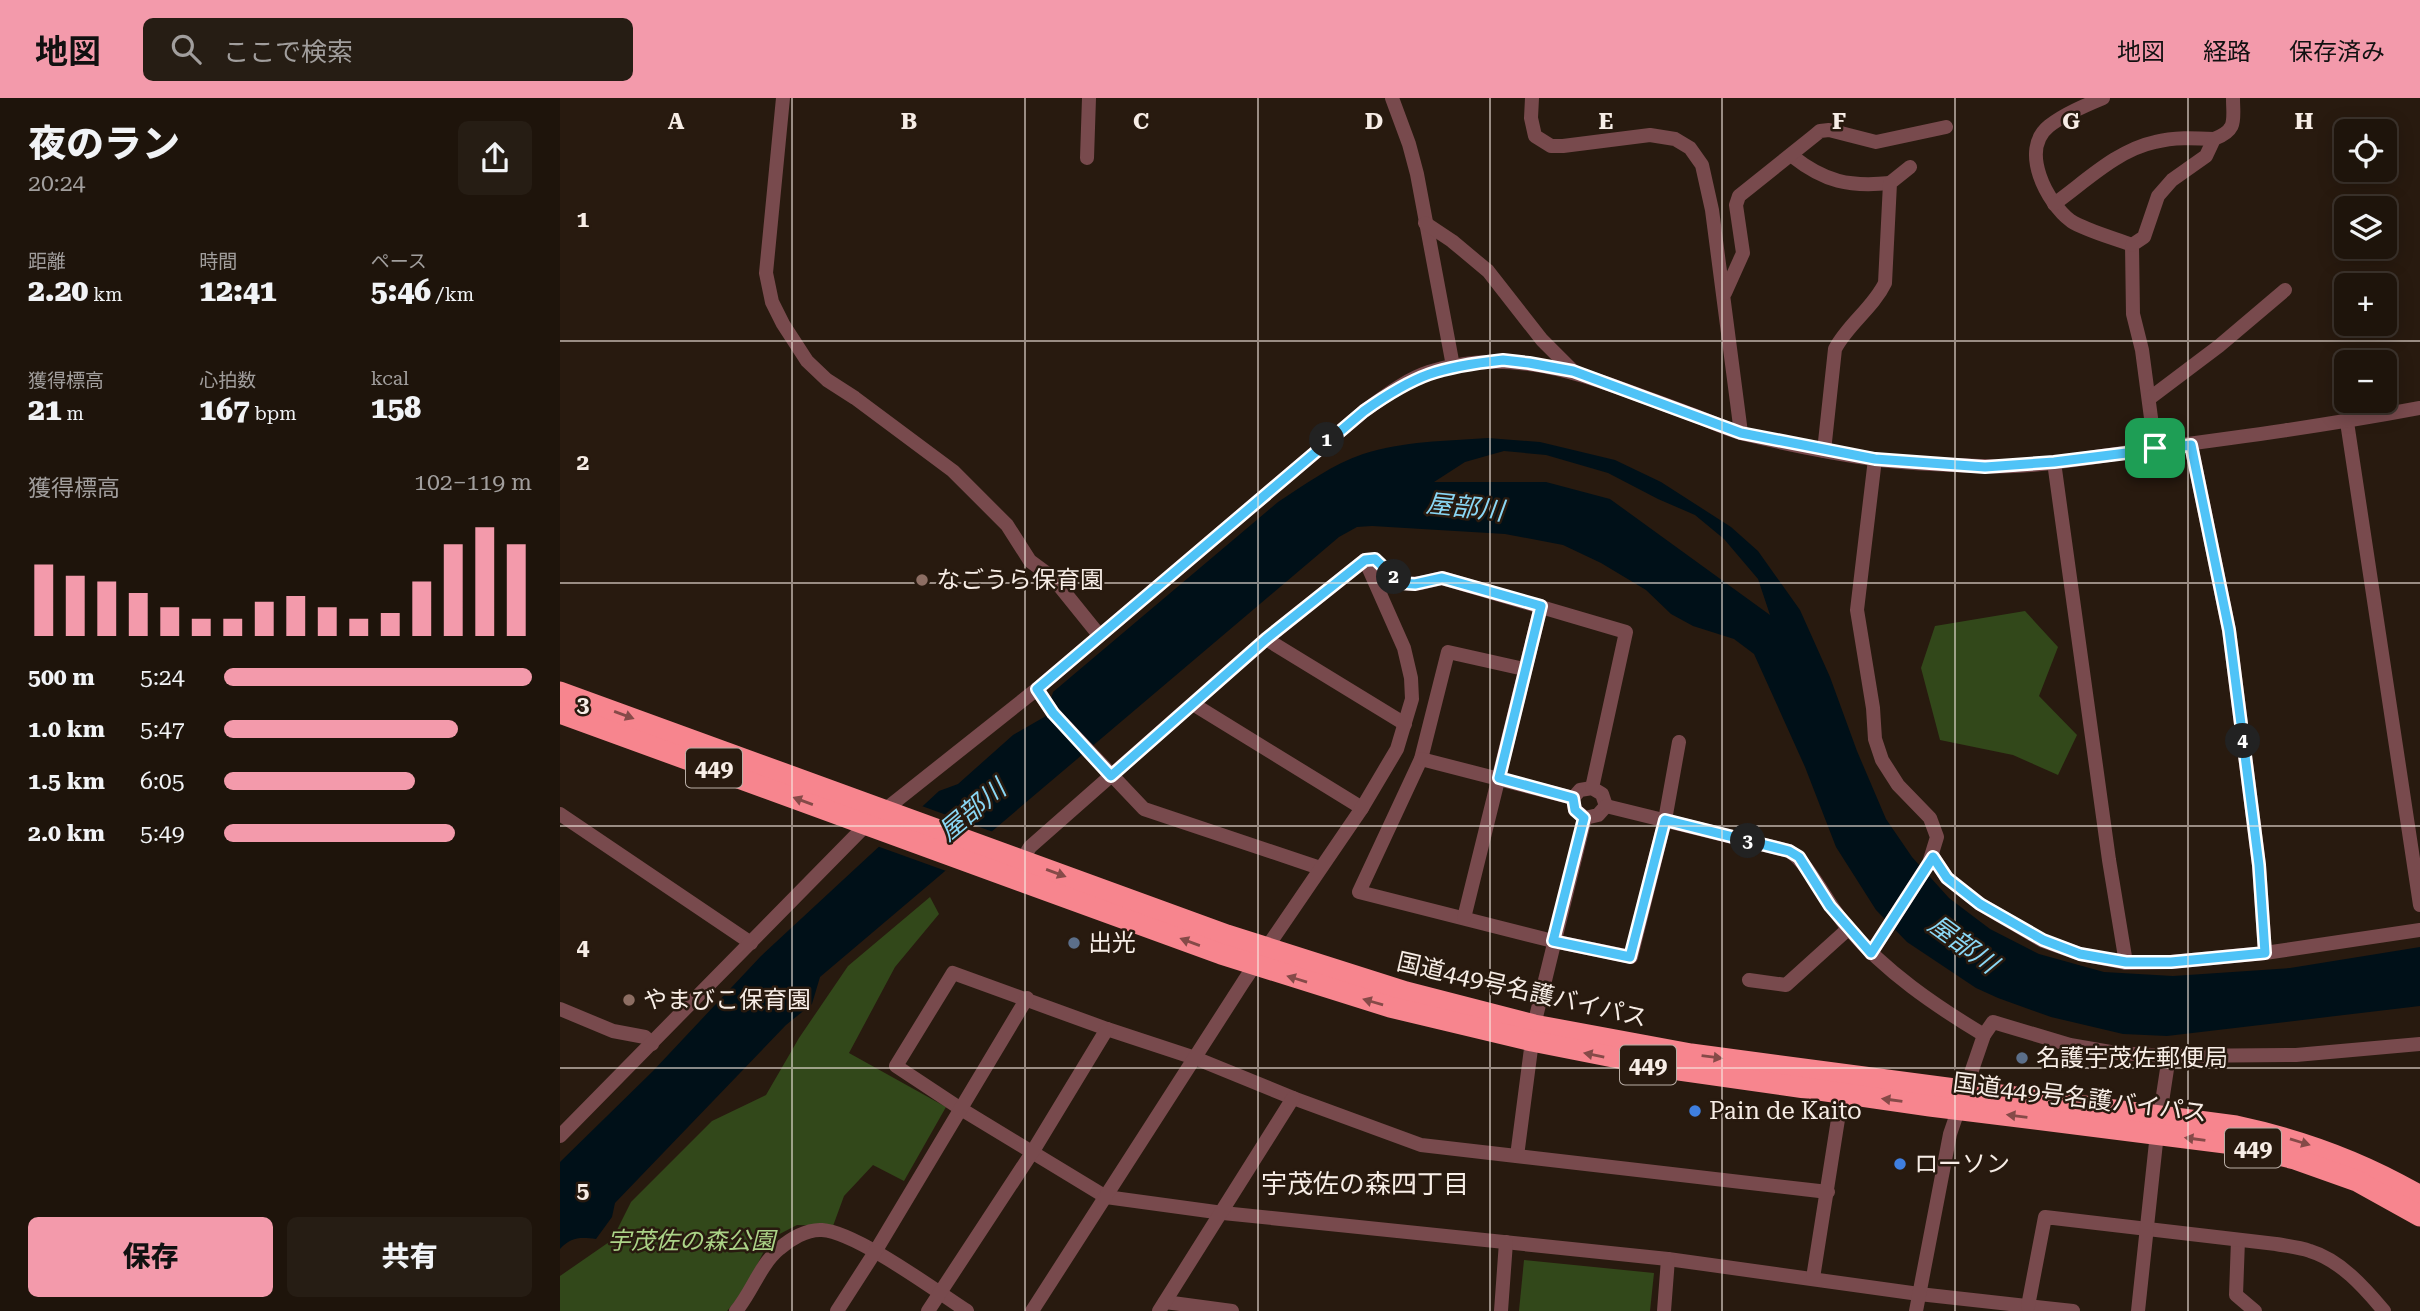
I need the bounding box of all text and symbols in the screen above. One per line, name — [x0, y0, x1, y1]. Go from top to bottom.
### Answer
search box — [143, 18, 633, 81]
icon: search — [167, 30, 205, 68]
text: 地図 — [35, 32, 101, 71]
text: ここで検索 — [223, 37, 353, 67]
text: 地図 — [2117, 38, 2165, 66]
text: 経路 — [2203, 38, 2251, 66]
text: 保存済み — [2289, 38, 2385, 66]
text: A — [668, 108, 685, 135]
text: B — [901, 108, 917, 135]
text: C — [1133, 108, 1149, 135]
text: D — [1365, 108, 1383, 135]
text: E — [1599, 108, 1613, 135]
text: F — [1832, 108, 1846, 135]
text: G — [2062, 108, 2080, 135]
text: H — [2295, 108, 2314, 135]
map controls — [2334, 119, 2397, 413]
button: locate — [2334, 119, 2397, 182]
button: share — [458, 121, 532, 195]
text: 夜のラン — [28, 122, 180, 166]
text: 20:24 — [28, 170, 85, 197]
button: layers — [2334, 196, 2397, 259]
text: 1 — [577, 206, 590, 233]
text: 距離 — [28, 250, 66, 273]
text: 時間 — [199, 250, 237, 273]
text: ペース — [371, 250, 427, 273]
text: 2.20 — [28, 273, 88, 308]
text: 12:41 — [199, 273, 277, 308]
text: 5:46 — [371, 273, 431, 308]
button: + — [2334, 273, 2397, 336]
text: km — [88, 283, 123, 306]
text: /km — [431, 283, 474, 306]
button: − — [2334, 350, 2397, 413]
text: kcal — [371, 367, 409, 390]
text: 獲得標高 — [28, 369, 104, 392]
text: 心拍数 — [199, 369, 256, 392]
text: 158 — [371, 390, 421, 425]
text: 21 — [28, 392, 62, 427]
text: 167 — [199, 392, 250, 427]
text: m — [62, 402, 84, 425]
text: bpm — [250, 402, 297, 425]
pin — [2125, 418, 2185, 478]
pin: 1 — [1310, 422, 1344, 458]
text: 1 — [1321, 428, 1332, 451]
icon: arrive — [2136, 429, 2174, 467]
text: 2 — [577, 449, 589, 476]
text: 102–119 m — [414, 469, 532, 496]
text: 獲得標高 — [28, 475, 120, 502]
water label: 屋部川 — [1425, 488, 1508, 526]
pin: 2 — [1376, 560, 1412, 594]
text: 2 — [1388, 565, 1399, 588]
place label: なごうら保育園 — [936, 566, 1104, 594]
marker: なごうら保育園 — [914, 572, 930, 588]
text: 500 m — [28, 664, 95, 691]
text: 5:24 — [140, 664, 185, 691]
text: 3 — [577, 691, 590, 718]
one-way arrow — [614, 710, 635, 721]
text: 1.0 km — [28, 716, 105, 743]
text: 5:47 — [140, 716, 185, 743]
pin: 4 — [2226, 724, 2260, 758]
text: 4 — [2237, 729, 2248, 752]
road number: 449 — [686, 748, 742, 788]
text: 1.5 km — [28, 768, 105, 795]
text: 6:05 — [140, 768, 185, 795]
water label: 屋部川 — [932, 772, 1014, 847]
one-way arrow — [793, 795, 814, 806]
text: 2.0 km — [28, 820, 105, 847]
text: 5:49 — [140, 820, 185, 847]
pin: 3 — [1730, 824, 1766, 858]
text: 3 — [1742, 829, 1753, 852]
one-way arrow — [1046, 867, 1067, 878]
water label: 屋部川 — [1923, 909, 2006, 981]
place label: 出光 — [1088, 929, 1136, 957]
text: 4 — [577, 934, 590, 961]
marker: 出光 — [1066, 935, 1082, 951]
one-way arrow — [1179, 937, 1200, 948]
street label: 国道449号名護バイパス — [1394, 948, 1650, 1032]
one-way arrow — [1287, 974, 1308, 984]
place label: やまびこ保育園 — [643, 986, 811, 1014]
marker: やまびこ保育園 — [621, 992, 637, 1008]
one-way arrow — [1362, 996, 1383, 1006]
place label: 名護宇茂佐郵便局 — [2036, 1044, 2228, 1072]
road number: 449 — [1620, 1046, 1676, 1084]
one-way arrow — [1583, 1049, 1605, 1060]
marker: 名護宇茂佐郵便局 — [2014, 1050, 2030, 1066]
one-way arrow — [1701, 1052, 1723, 1063]
street label: 国道449号名護バイパス — [1951, 1069, 2209, 1127]
one-way arrow — [1881, 1095, 1903, 1106]
place label: Pain de Kaito — [1709, 1097, 1862, 1125]
marker: Pain de Kaito — [1687, 1103, 1703, 1119]
one-way arrow — [2006, 1110, 2028, 1121]
road number: 449 — [2225, 1128, 2281, 1168]
one-way arrow — [2184, 1133, 2206, 1144]
one-way arrow — [2290, 1137, 2311, 1148]
place label: ローソン — [1914, 1150, 2010, 1178]
marker: ローソン — [1892, 1156, 1908, 1172]
district label: 宇茂佐の森四丁目 — [1261, 1169, 1469, 1199]
text: 5 — [577, 1177, 590, 1204]
button: 保存 — [28, 1217, 273, 1297]
button: 共有 — [287, 1217, 532, 1297]
park label: 宇茂佐の森公園 — [607, 1227, 778, 1255]

